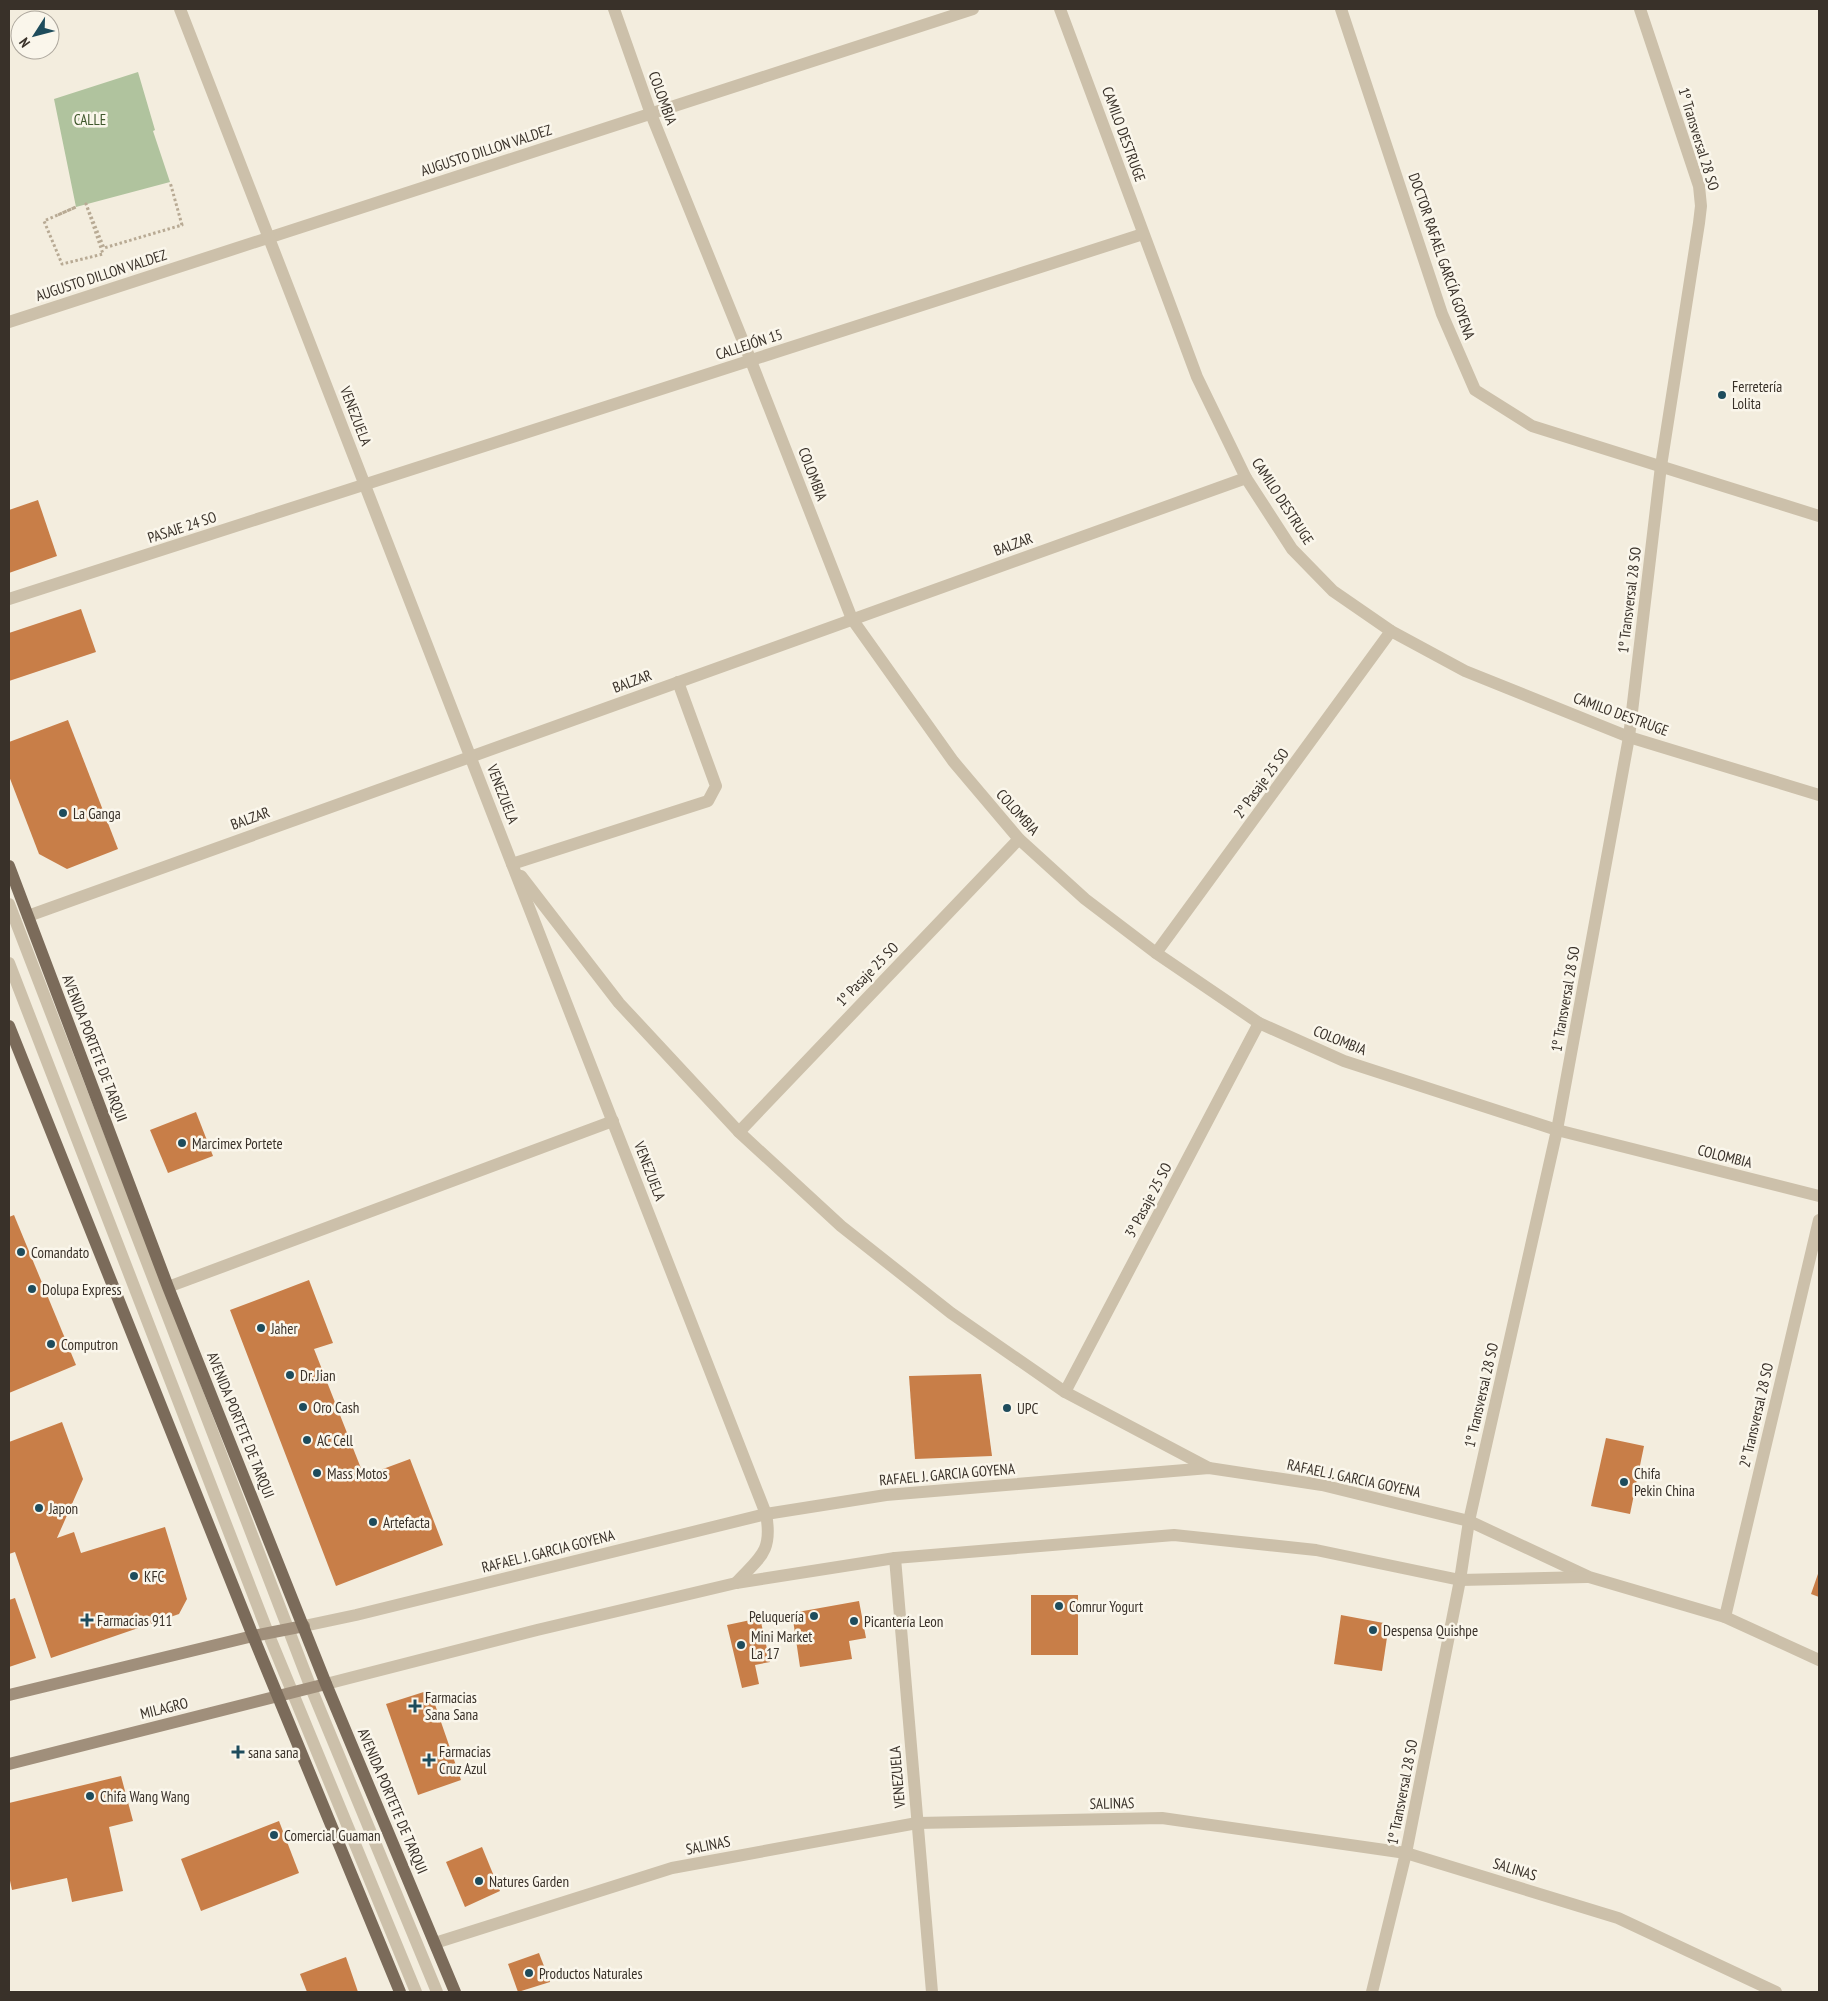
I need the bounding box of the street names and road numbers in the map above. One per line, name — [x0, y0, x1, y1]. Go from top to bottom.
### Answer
street label: COLOMBIA — [645, 69, 682, 128]
street label: CAMILO DESTRUGE — [1098, 84, 1150, 184]
street label: 1º Transversal 28 SO — [1674, 85, 1724, 193]
street label: AUGUSTO DILLON VALDEZ — [418, 120, 554, 180]
street label: DOCTOR RAFAEL GARCÍA GOYENA — [1405, 170, 1480, 343]
street label: AUGUSTO DILLON VALDEZ — [33, 245, 169, 305]
street label: CALLEJÓN 15 — [713, 324, 785, 364]
street label: VENEZUELA — [336, 383, 376, 449]
street label: COLOMBIA — [794, 445, 832, 504]
street label: CAMILO DESTRUGE — [1248, 454, 1318, 548]
street label: PASAJE 24 SO — [145, 507, 219, 547]
street label: BALZAR — [991, 528, 1035, 560]
street label: 1º Transversal 28 SO — [1613, 546, 1645, 654]
street label: BALZAR — [610, 665, 654, 697]
street label: CAMILO DESTRUGE — [1571, 688, 1671, 740]
street label: 2º Pasaje 25 SO — [1229, 744, 1293, 822]
street label: VENEZUELA — [483, 761, 523, 827]
street label: COLOMBIA — [992, 785, 1044, 840]
street label: BALZAR — [228, 802, 272, 834]
street label: 1º Pasaje 25 SO — [832, 938, 902, 1010]
street label: 1º Transversal 28 SO — [1546, 945, 1584, 1053]
street label: AVENIDA PORTETE DE TARQUI — [58, 972, 132, 1124]
street label: COLOMBIA — [1311, 1021, 1370, 1060]
street label: VENEZUELA — [630, 1138, 670, 1204]
street label: COLOMBIA — [1696, 1140, 1755, 1172]
street label: 3º Pasaje 25 SO — [1120, 1159, 1176, 1241]
street label: 1º Transversal 28 SO — [1460, 1341, 1502, 1449]
street label: AVENIDA PORTETE DE TARQUI — [203, 1349, 279, 1501]
street label: 2º Transversal 28 SO — [1735, 1361, 1777, 1469]
street label: RAFAEL J. GARCIA GOYENA — [1286, 1455, 1423, 1502]
street label: RAFAEL J. GARCIA GOYENA — [878, 1459, 1016, 1489]
street label: RAFAEL J. GARCIA GOYENA — [480, 1525, 617, 1577]
street label: MILAGRO — [138, 1693, 190, 1723]
street label: AVENIDA PORTETE DE TARQUI — [354, 1726, 432, 1876]
street label: 1º Transversal 28 SO — [1382, 1738, 1422, 1846]
street label: VENEZUELA — [885, 1744, 909, 1810]
street label: SALINAS — [1089, 1793, 1135, 1813]
street label: SALINAS — [684, 1831, 732, 1859]
street label: SALINAS — [1491, 1853, 1539, 1885]

